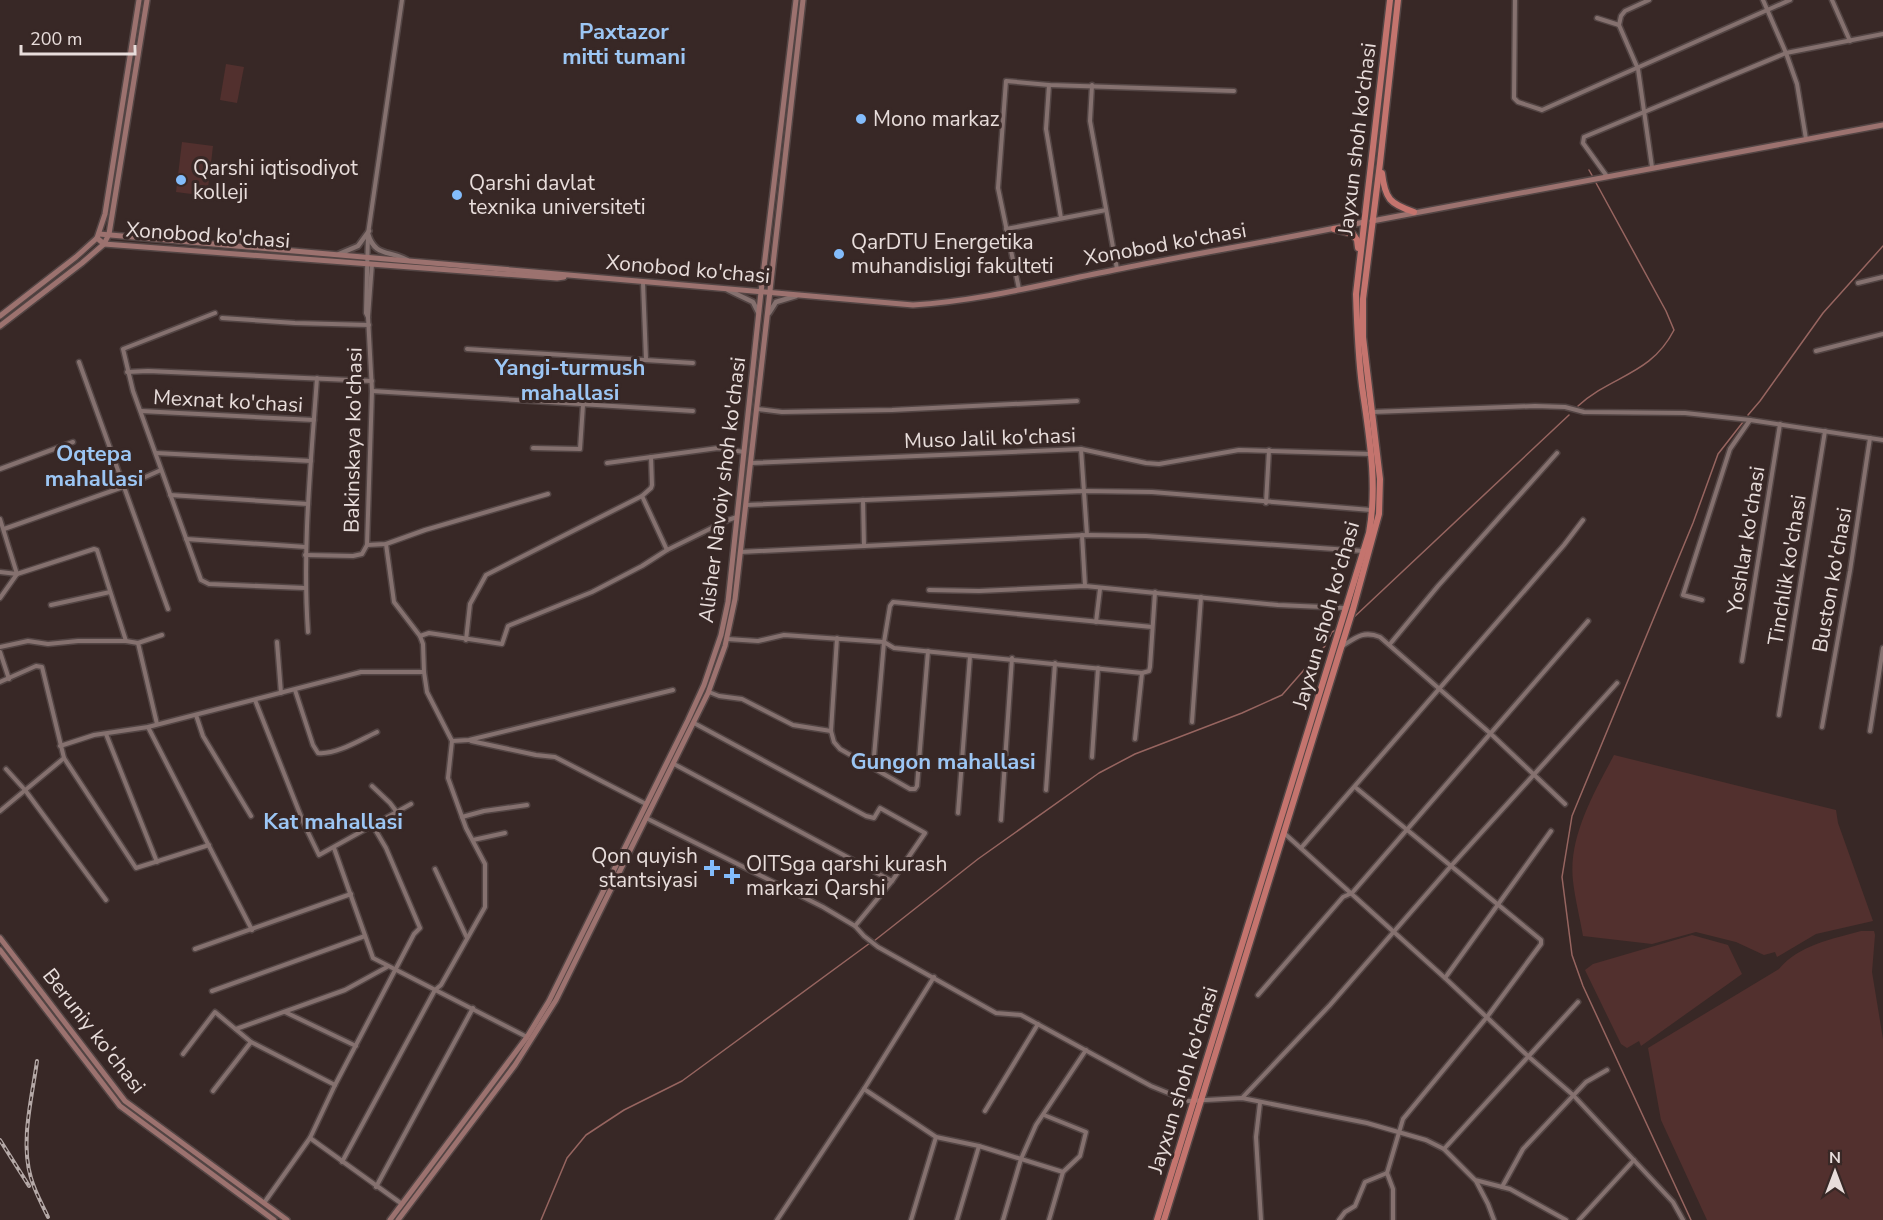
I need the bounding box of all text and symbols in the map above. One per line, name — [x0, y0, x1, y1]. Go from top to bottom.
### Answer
district label: Paxtazor mitti tumani — [562, 17, 686, 72]
scale bar — [21, 18, 135, 56]
text: 200 m — [30, 27, 82, 51]
street label: Jayxun shoh ko'chasi — [1331, 41, 1383, 238]
place label: Mono markaz — [873, 105, 1000, 133]
marker: Mono markaz — [854, 112, 868, 126]
place label: Qarshi iqtisodiyot kolleji — [193, 154, 358, 206]
place label: Qarshi davlat texnika universiteti — [469, 169, 646, 221]
marker: Qarshi iqtisodiyot kolleji — [174, 173, 188, 187]
marker: Qarshi davlat texnika universiteti — [450, 188, 464, 202]
street label: Xonobod ko'chasi — [125, 215, 291, 255]
street label: Xonobod ko'chasi — [1081, 216, 1249, 272]
place label: QarDTU Energetika muhandisligi fakulteti — [851, 228, 1054, 280]
marker: QarDTU Energetika muhandisligi fakulteti — [832, 247, 846, 261]
street label: Xonobod ko'chasi — [605, 248, 771, 290]
street label: Bakinskaya ko'chasi — [337, 347, 369, 533]
district label: Yangi-turmush mahallasi — [494, 353, 645, 408]
street label: Alisher Navoiy shoh ko'chasi — [692, 355, 752, 625]
street label: Mexnat ko'chasi — [152, 383, 304, 419]
street label: Muso Jalil ko'chasi — [904, 421, 1076, 455]
district label: Oqtepa mahallasi — [45, 439, 143, 494]
street label: Yoshlar ko'chasi — [1720, 464, 1771, 617]
street label: Tinchlik ko'chasi — [1761, 493, 1813, 647]
street label: Buston ko'chasi — [1805, 505, 1859, 655]
street label: Jayxun shoh ko'chasi — [1286, 518, 1366, 713]
district label: Gungon mahallasi — [850, 747, 1036, 777]
district label: Kat mahallasi — [263, 807, 403, 837]
place label: Qon quyish stantsiyasi — [591, 842, 698, 894]
place label: OITSga qarshi kurash markazi Qarshi — [746, 850, 947, 902]
marker: Qon quyish stantsiyasi — [703, 859, 721, 877]
marker: OITSga qarshi kurash markazi Qarshi — [723, 867, 741, 885]
street label: Beruniy ko'chasi — [36, 963, 152, 1099]
street label: Jayxun shoh ko'chasi — [1141, 983, 1225, 1178]
north arrow — [1805, 1142, 1865, 1202]
text: N — [1829, 1147, 1841, 1169]

